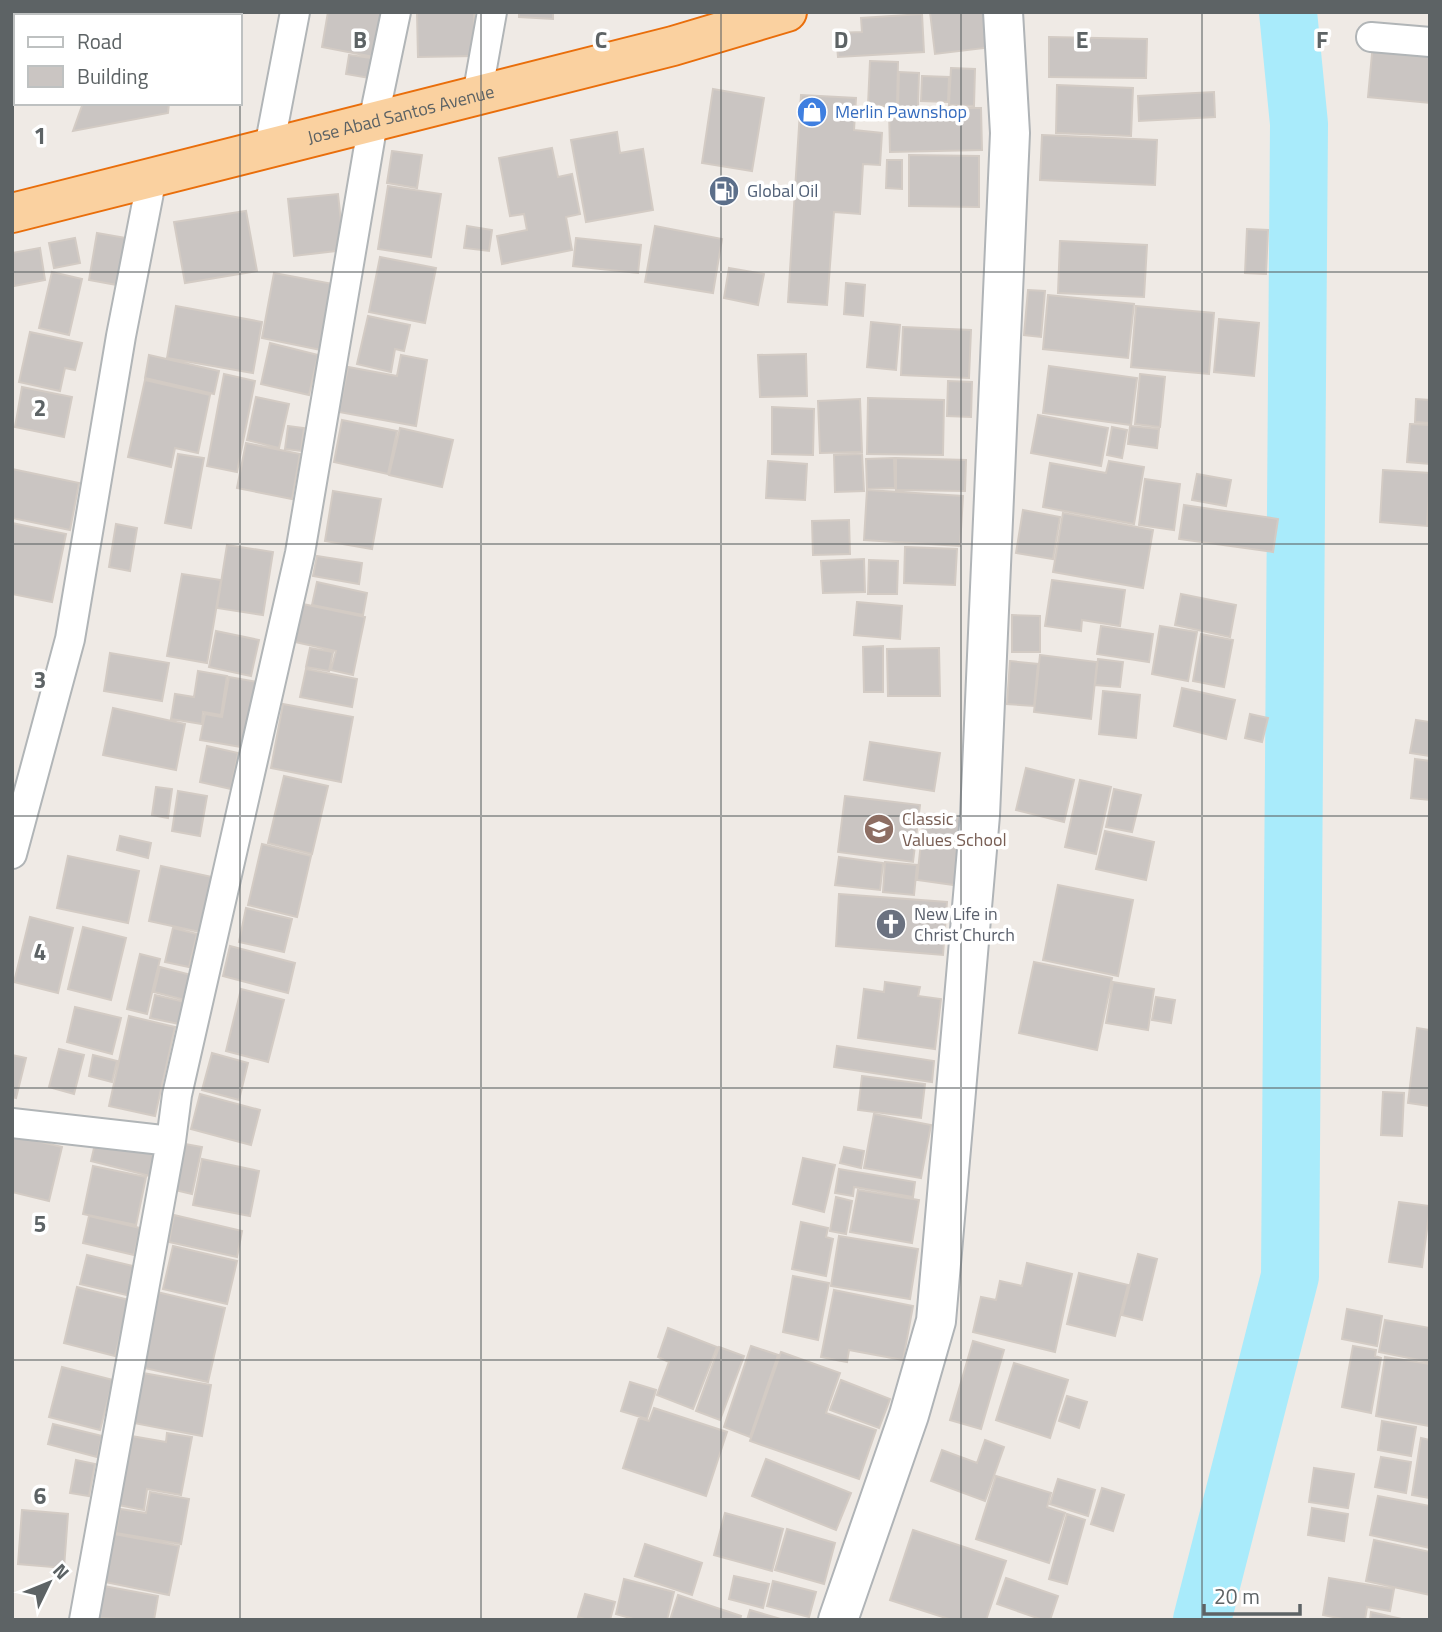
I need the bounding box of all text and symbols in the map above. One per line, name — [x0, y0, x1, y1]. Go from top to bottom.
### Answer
legend — [14, 14, 242, 105]
text: B — [353, 22, 367, 57]
text: C — [595, 22, 607, 57]
text: D — [834, 22, 848, 57]
text: E — [1076, 22, 1088, 57]
text: F — [1316, 22, 1328, 57]
text: Road — [77, 25, 122, 57]
text: Building — [77, 60, 149, 92]
street label: Jose Abad Santos Avenue — [304, 78, 497, 151]
shop icon: Merlin Pawnshop — [795, 95, 829, 129]
place label: Merlin Pawnshop — [835, 98, 967, 125]
text: 1 — [34, 118, 46, 153]
fuel station icon: Global Oil — [707, 174, 741, 208]
place label: Global Oil — [747, 177, 818, 204]
text: 2 — [34, 390, 46, 425]
text: 3 — [34, 662, 46, 697]
place label: Classic Values School — [902, 805, 1007, 853]
school or university icon: Classic Values School — [862, 812, 896, 846]
place label: New Life in Christ Church — [914, 900, 1015, 948]
church icon: New Life in Christ Church — [874, 907, 908, 941]
text: 4 — [34, 934, 46, 969]
text: 5 — [34, 1206, 46, 1241]
text: 6 — [34, 1478, 47, 1513]
north arrow — [14, 1548, 84, 1618]
text: N — [47, 1556, 77, 1586]
scale bar — [1204, 1572, 1300, 1616]
text: 20 m — [1214, 1580, 1260, 1612]

